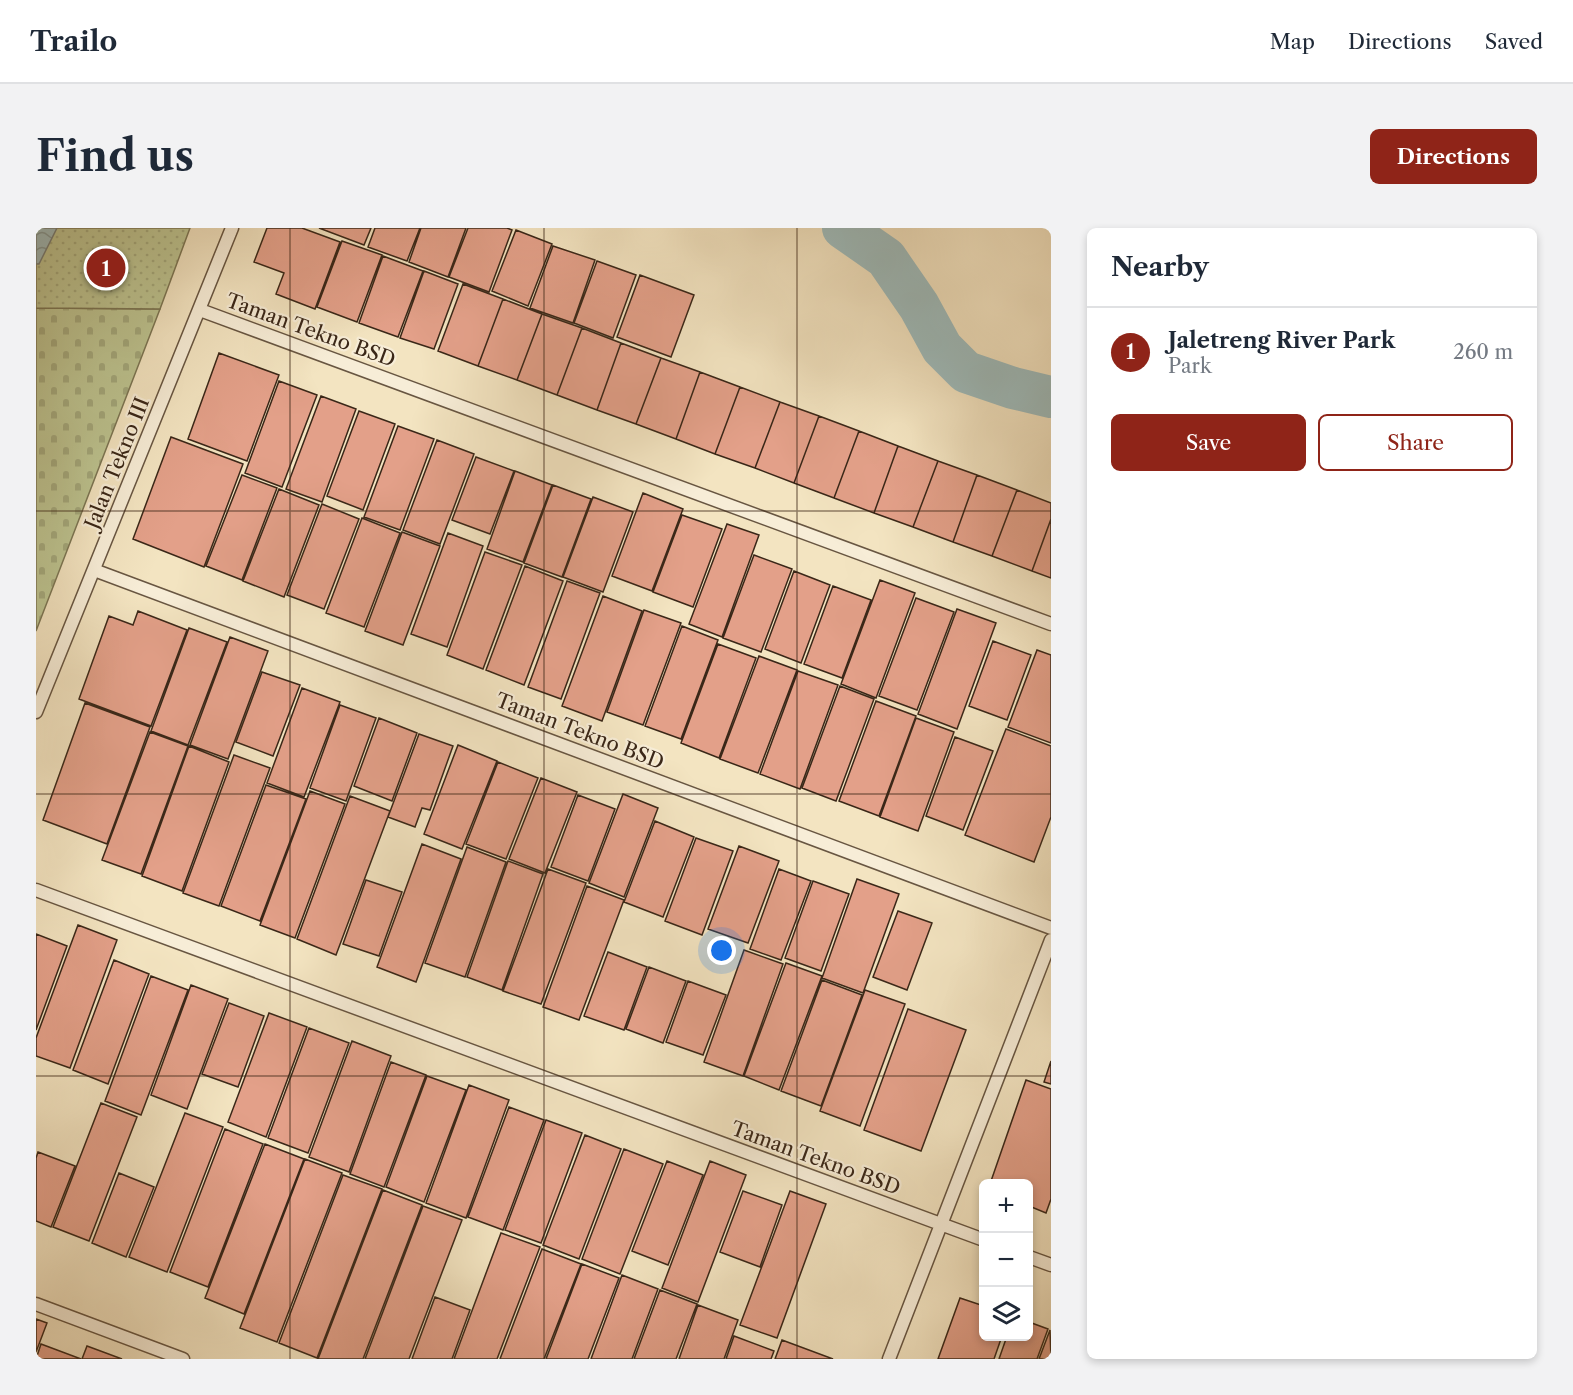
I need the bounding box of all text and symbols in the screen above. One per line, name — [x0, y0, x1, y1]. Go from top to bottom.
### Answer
text: Trailo — [30, 24, 117, 58]
text: Map — [1270, 29, 1315, 54]
text: Directions — [1348, 29, 1452, 54]
text: Saved — [1485, 29, 1543, 54]
button: Directions — [1370, 129, 1537, 184]
text: Find us — [36, 130, 194, 182]
pin: 1 — [86, 246, 126, 291]
text: Nearby — [1111, 251, 1209, 283]
street label: Taman Tekno BSD — [223, 288, 399, 372]
text: Jaletreng River Park — [1168, 327, 1395, 354]
text: 1 — [1126, 340, 1135, 364]
text: 260 m — [1453, 340, 1513, 364]
text: Park — [1168, 354, 1211, 378]
street label: Jalan Tekno III — [79, 394, 154, 535]
button: Save — [1111, 414, 1306, 471]
button: Share — [1318, 414, 1513, 471]
street label: Taman Tekno BSD — [493, 688, 667, 774]
your location — [707, 936, 736, 965]
street label: Taman Tekno BSD — [728, 1116, 904, 1200]
map controls — [979, 1179, 1033, 1341]
button: + — [979, 1179, 1033, 1233]
button: − — [979, 1233, 1033, 1287]
button: layers — [979, 1287, 1033, 1341]

